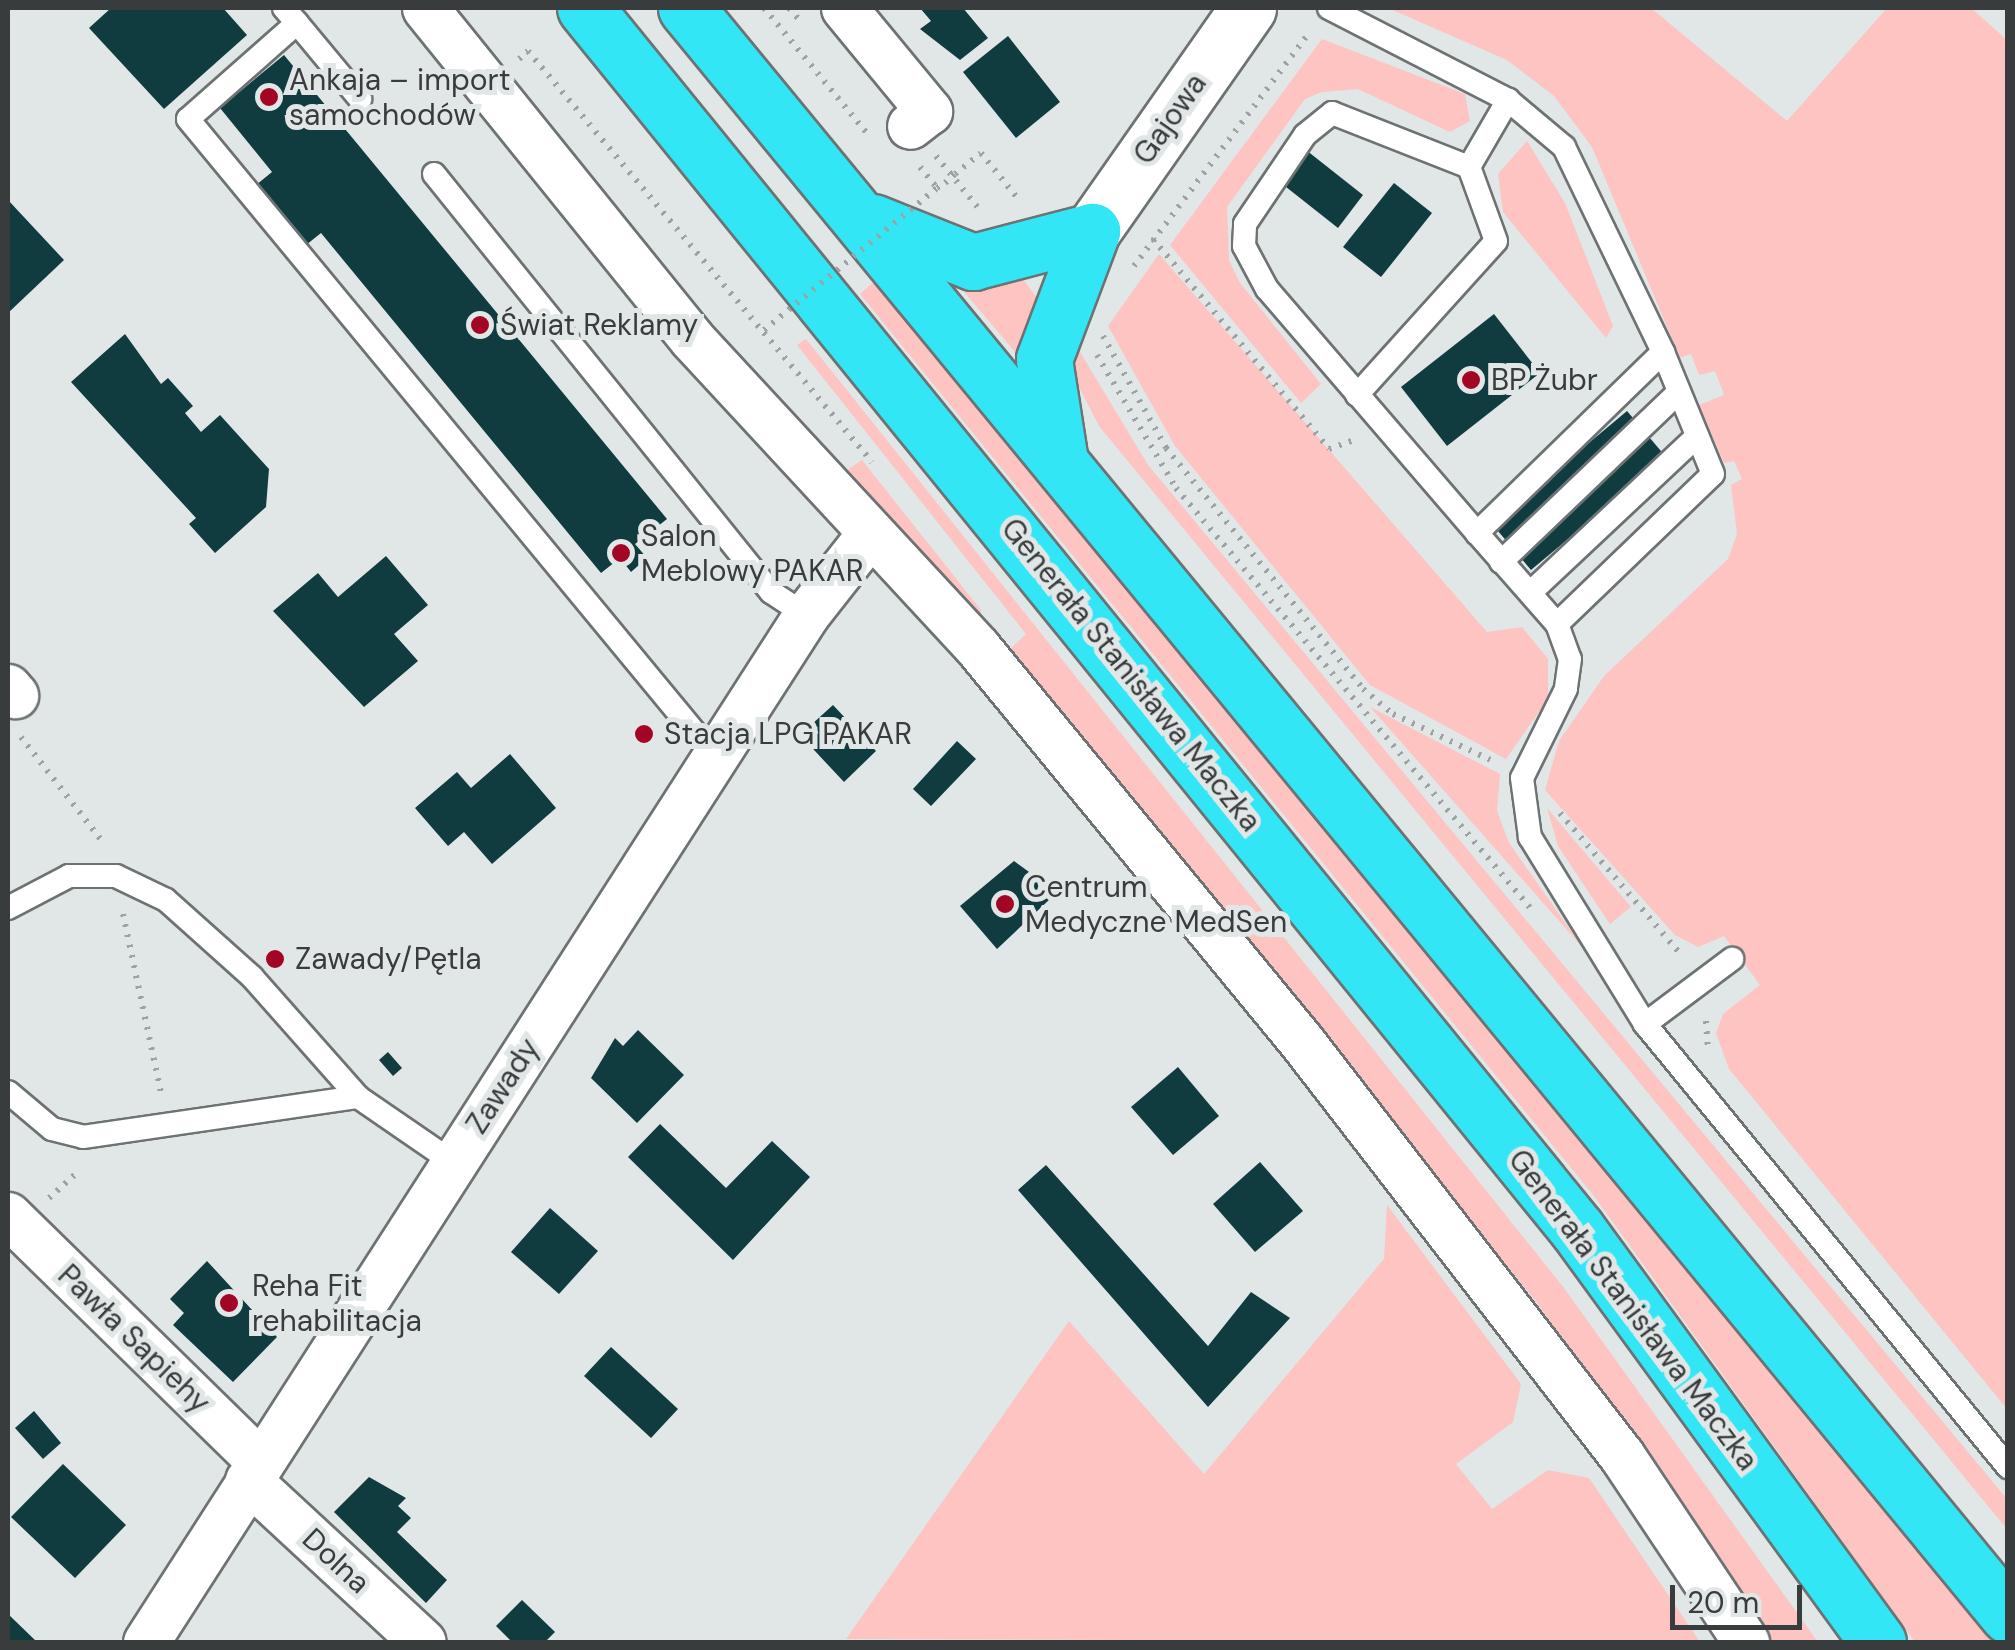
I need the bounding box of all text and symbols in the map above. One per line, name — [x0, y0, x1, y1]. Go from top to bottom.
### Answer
place label: Ankaja – import samochodów — [289, 62, 510, 132]
street label: Gajowa — [1126, 67, 1214, 171]
marker: Ankaja – import samochodów — [258, 86, 280, 108]
place label: Świat Reklamy — [500, 307, 698, 343]
marker: Świat Reklamy — [469, 314, 491, 336]
place label: BP Żubr — [1491, 362, 1598, 398]
marker: BP Żubr — [1460, 369, 1482, 391]
street label: Generała Stanisława Maczka — [994, 511, 1268, 839]
place label: Salon Meblowy PAKAR — [641, 518, 863, 588]
marker: Salon Meblowy PAKAR — [610, 542, 632, 564]
place label: Stacja LPG PAKAR — [664, 716, 912, 752]
marker: Stacja LPG PAKAR — [633, 723, 655, 745]
place label: Centrum Medyczne MedSen — [1025, 869, 1287, 940]
marker: Centrum Medyczne MedSen — [994, 893, 1016, 915]
place label: Zawady/Pętla — [295, 941, 482, 977]
marker: Zawady/Pętla — [264, 948, 286, 970]
street label: Zawady — [459, 1032, 547, 1140]
street label: Generała Stanisława Maczka — [1501, 1143, 1765, 1477]
street label: Pawła Sapiehy — [50, 1257, 218, 1421]
place label: Reha Fit rehabilitacja — [252, 1268, 422, 1338]
marker: Reha Fit rehabilitacja — [216, 1290, 242, 1316]
street label: Dolna — [295, 1521, 377, 1601]
scale bar — [1675, 1565, 1808, 1627]
text: 20 m — [1687, 1583, 1759, 1622]

